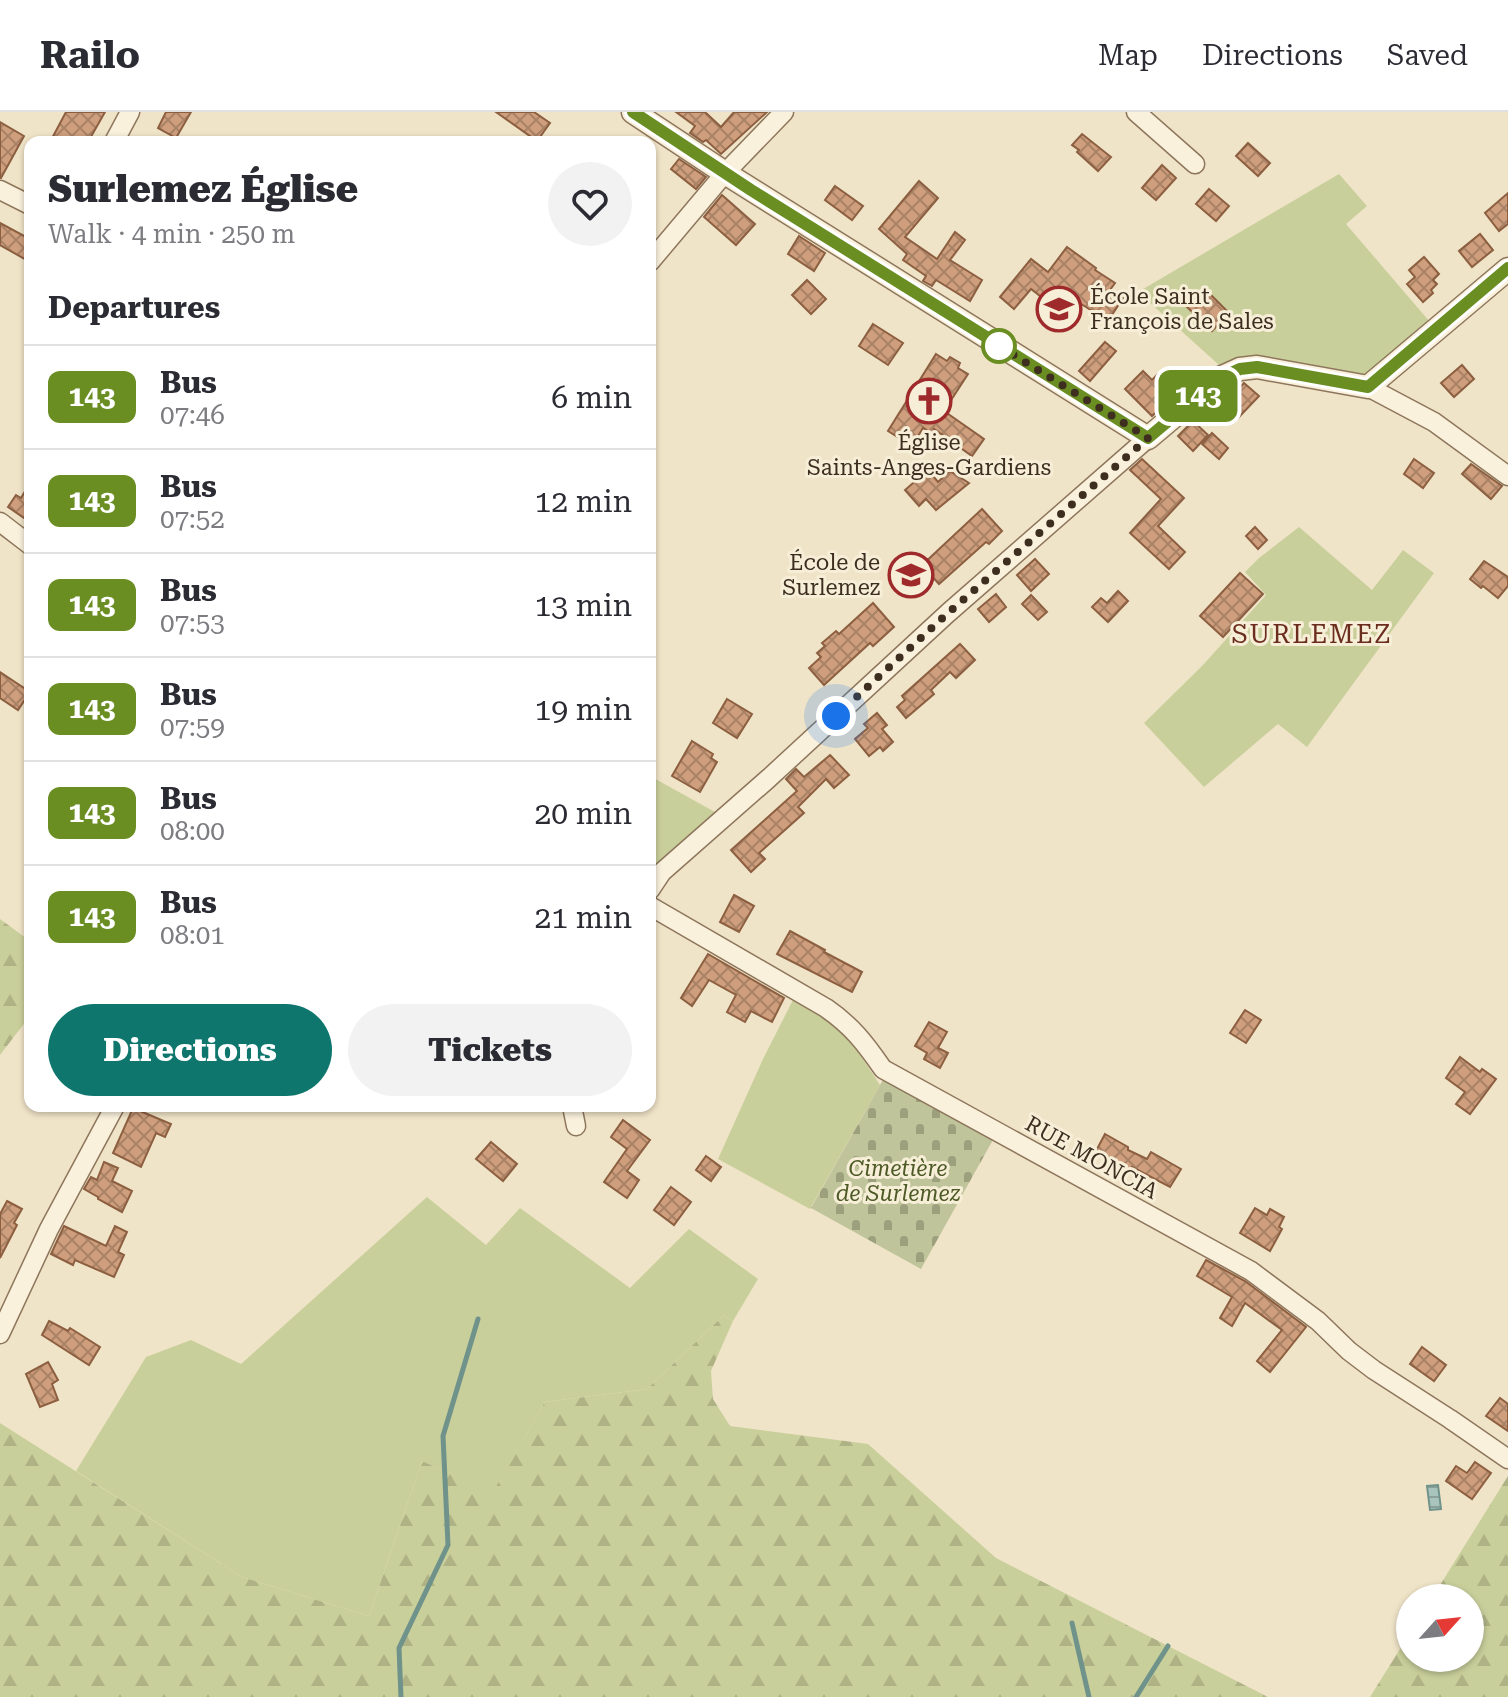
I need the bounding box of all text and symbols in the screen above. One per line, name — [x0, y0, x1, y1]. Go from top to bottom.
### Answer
text: Railo — [40, 33, 140, 77]
text: Map — [1098, 39, 1158, 72]
text: Directions — [1202, 39, 1343, 72]
text: Saved — [1387, 39, 1468, 72]
button: heart — [548, 162, 632, 246]
text: Surlemez Église — [48, 167, 358, 211]
text: Walk · 4 min · 250 m — [48, 219, 295, 249]
place label: École Saint François de Sales — [1090, 283, 1274, 334]
school or university icon: École Saint François de Sales — [1035, 285, 1083, 333]
text: Departures — [48, 290, 220, 325]
unlabelled marker — [982, 329, 1016, 363]
text: Bus — [160, 365, 217, 400]
line badge: 143 — [1152, 370, 1244, 422]
church icon: Église Saints-Anges-Gardiens — [905, 377, 953, 425]
text: 143 — [1174, 379, 1222, 412]
text: 143 — [68, 380, 116, 413]
text: 6 min — [551, 380, 632, 415]
text: 07:46 — [160, 400, 225, 430]
place label: Église Saints-Anges-Gardiens — [807, 429, 1051, 480]
text: Bus — [160, 469, 217, 504]
text: 143 — [68, 484, 116, 517]
text: 12 min — [535, 484, 632, 519]
text: 07:52 — [160, 504, 225, 534]
place label: École de Surlemez — [782, 549, 880, 600]
school or university icon: École de Surlemez — [887, 551, 935, 599]
text: Bus — [160, 573, 217, 608]
text: 143 — [68, 588, 116, 621]
text: 13 min — [535, 588, 632, 623]
text: 07:53 — [160, 608, 225, 638]
district label: SURLEMEZ — [1232, 619, 1392, 649]
text: Bus — [160, 677, 217, 712]
text: 143 — [68, 692, 116, 725]
text: 19 min — [535, 692, 632, 727]
your location — [816, 696, 856, 736]
text: 07:59 — [160, 712, 225, 742]
text: Bus — [160, 781, 217, 816]
text: 143 — [68, 796, 116, 829]
text: 20 min — [535, 796, 632, 831]
text: 08:00 — [160, 816, 225, 846]
text: Bus — [160, 885, 217, 920]
text: 143 — [68, 900, 116, 933]
text: 21 min — [535, 900, 632, 935]
text: 08:01 — [160, 920, 225, 950]
button: Directions — [48, 1004, 332, 1096]
button: Tickets — [348, 1004, 632, 1096]
street label: RUE MONCIA — [1021, 1111, 1163, 1204]
park label: Cimetière de Surlemez — [836, 1156, 960, 1206]
north arrow — [1396, 1584, 1484, 1672]
map controls — [1396, 1584, 1484, 1672]

